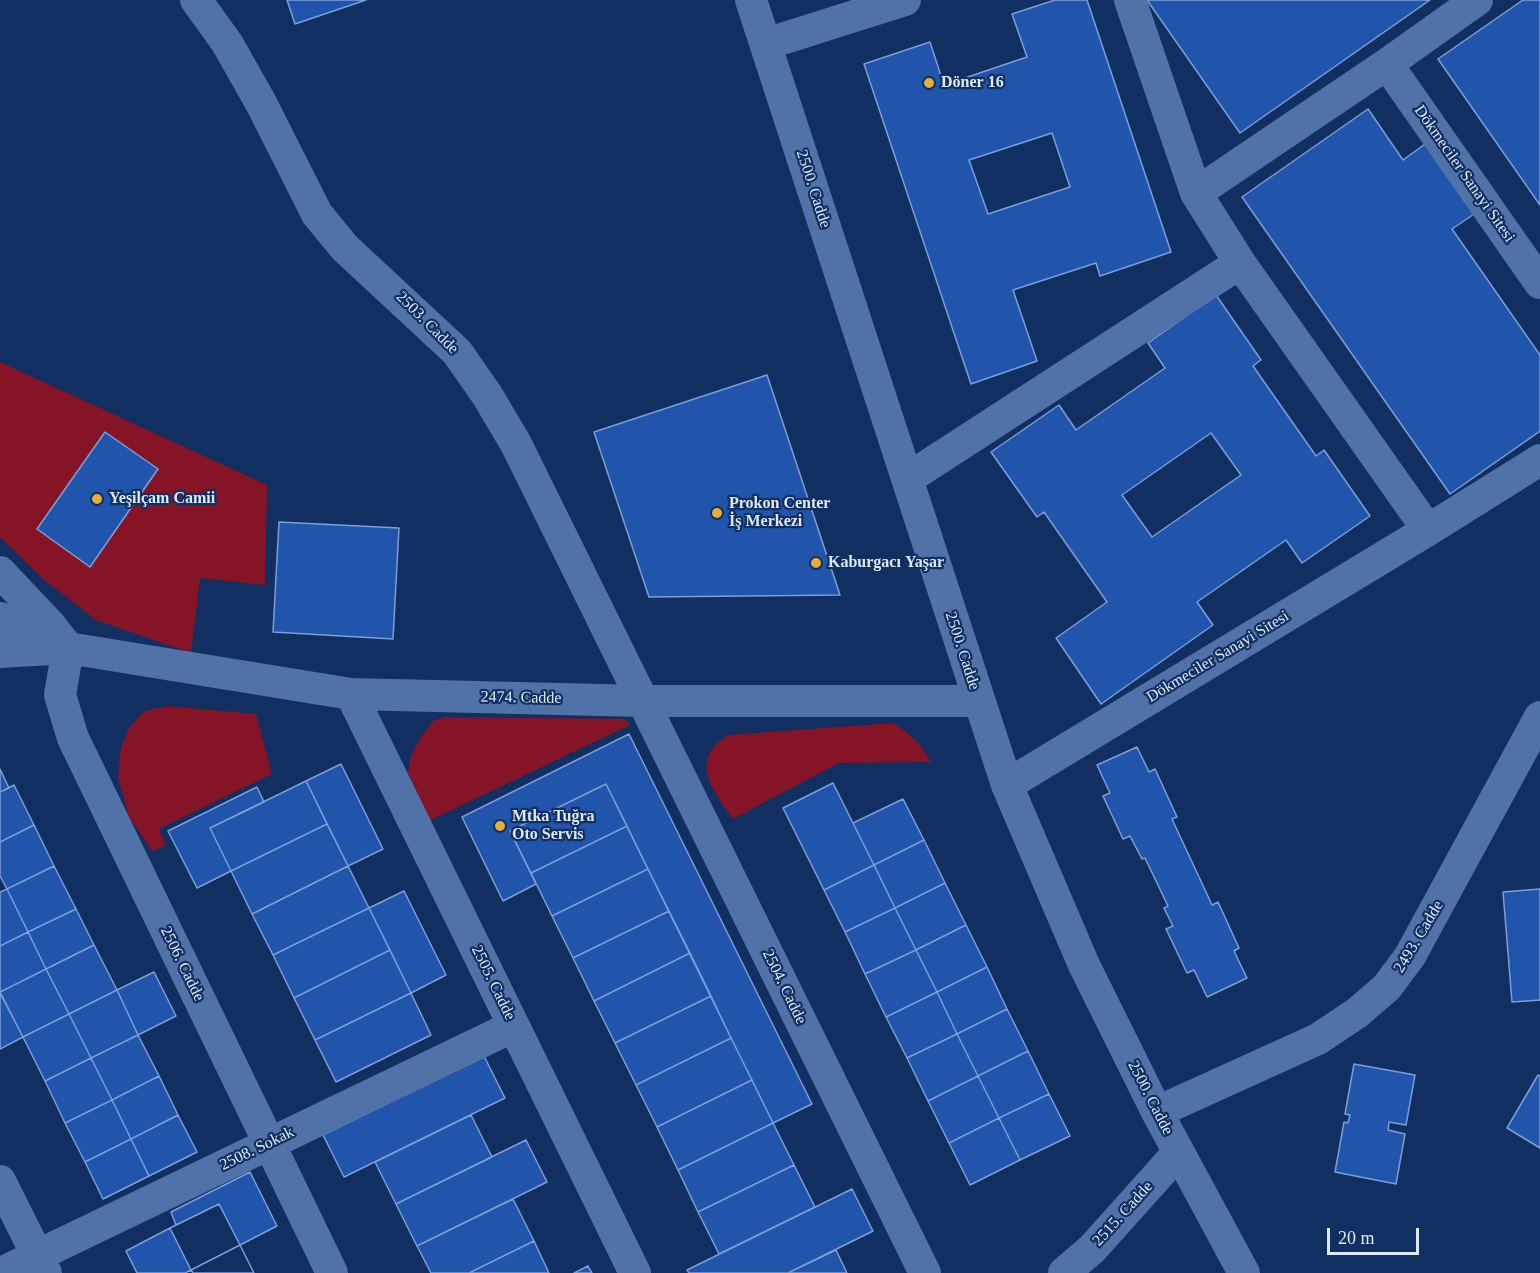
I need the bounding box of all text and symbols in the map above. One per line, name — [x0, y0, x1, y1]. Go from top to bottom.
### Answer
place label: Döner 16 — [941, 73, 1004, 93]
marker: Döner 16 — [922, 76, 936, 90]
street label: Dökmeciler Sanayi Sitesi — [1409, 102, 1519, 246]
street label: 2500. Cadde — [791, 148, 835, 230]
street label: 2503. Cadde — [392, 288, 462, 358]
place label: Yeşilçam Camii — [109, 489, 215, 509]
marker: Yeşilçam Camii — [90, 492, 104, 506]
place label: Prokon Center İş Merkezi — [729, 494, 830, 532]
marker: Prokon Center İş Merkezi — [710, 506, 724, 520]
place label: Kaburgacı Yaşar — [828, 553, 944, 573]
marker: Kaburgacı Yaşar — [809, 556, 823, 570]
street label: Dökmeciler Sanayi Sitesi — [1143, 607, 1293, 707]
street label: 2500. Cadde — [940, 610, 984, 692]
street label: 2474. Cadde — [480, 688, 562, 708]
place label: Mtka Tuğra Oto Servis — [512, 807, 595, 845]
marker: Mtka Tuğra Oto Servis — [493, 819, 507, 833]
street label: 2493. Cadde — [1390, 897, 1448, 977]
street label: 2506. Cadde — [156, 923, 208, 1005]
street label: 2505. Cadde — [467, 942, 519, 1024]
street label: 2504. Cadde — [758, 946, 810, 1028]
street label: 2500. Cadde — [1123, 1058, 1177, 1138]
street label: 2508. Sokak — [217, 1123, 297, 1175]
street label: 2515. Cadde — [1089, 1178, 1157, 1250]
scale bar — [1330, 1216, 1422, 1254]
text: 20 m — [1338, 1228, 1375, 1248]

